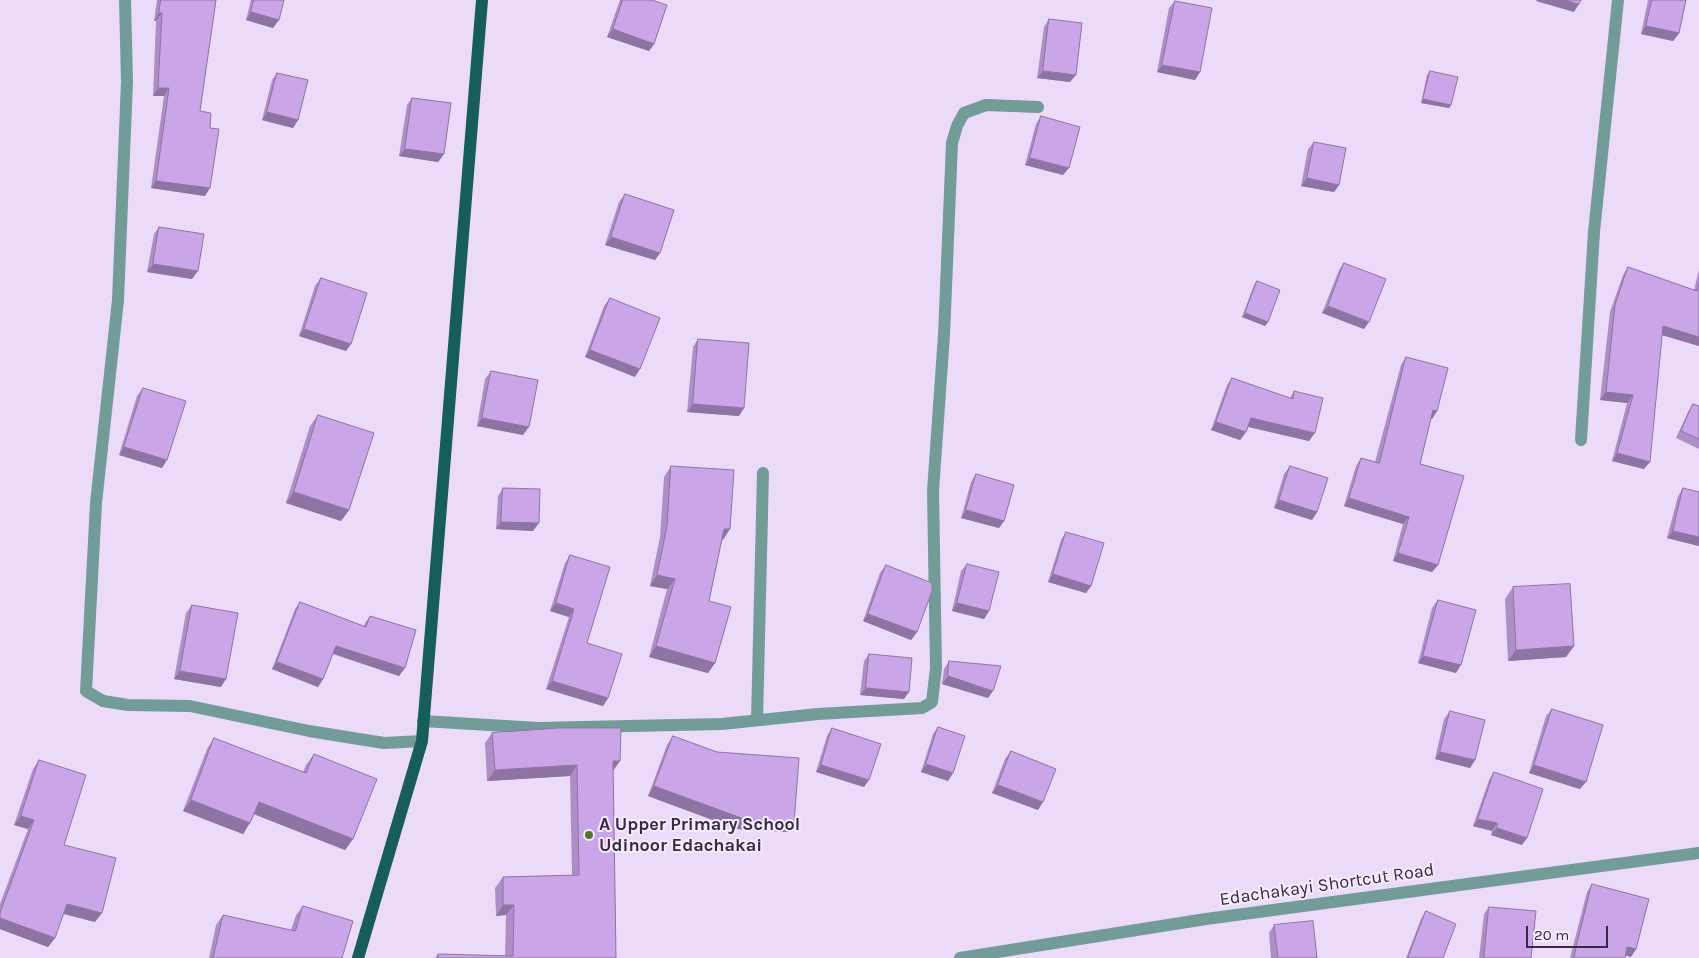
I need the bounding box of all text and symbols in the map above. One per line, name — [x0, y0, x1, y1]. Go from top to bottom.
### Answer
place label: A Upper Primary School Udinoor Edachakai — [599, 814, 800, 856]
marker: A Upper Primary School Udinoor Edachakai — [583, 829, 595, 841]
street label: Edachakayi Shortcut Road — [1218, 859, 1436, 911]
scale bar — [1529, 916, 1612, 948]
text: 20 m — [1534, 926, 1569, 944]

